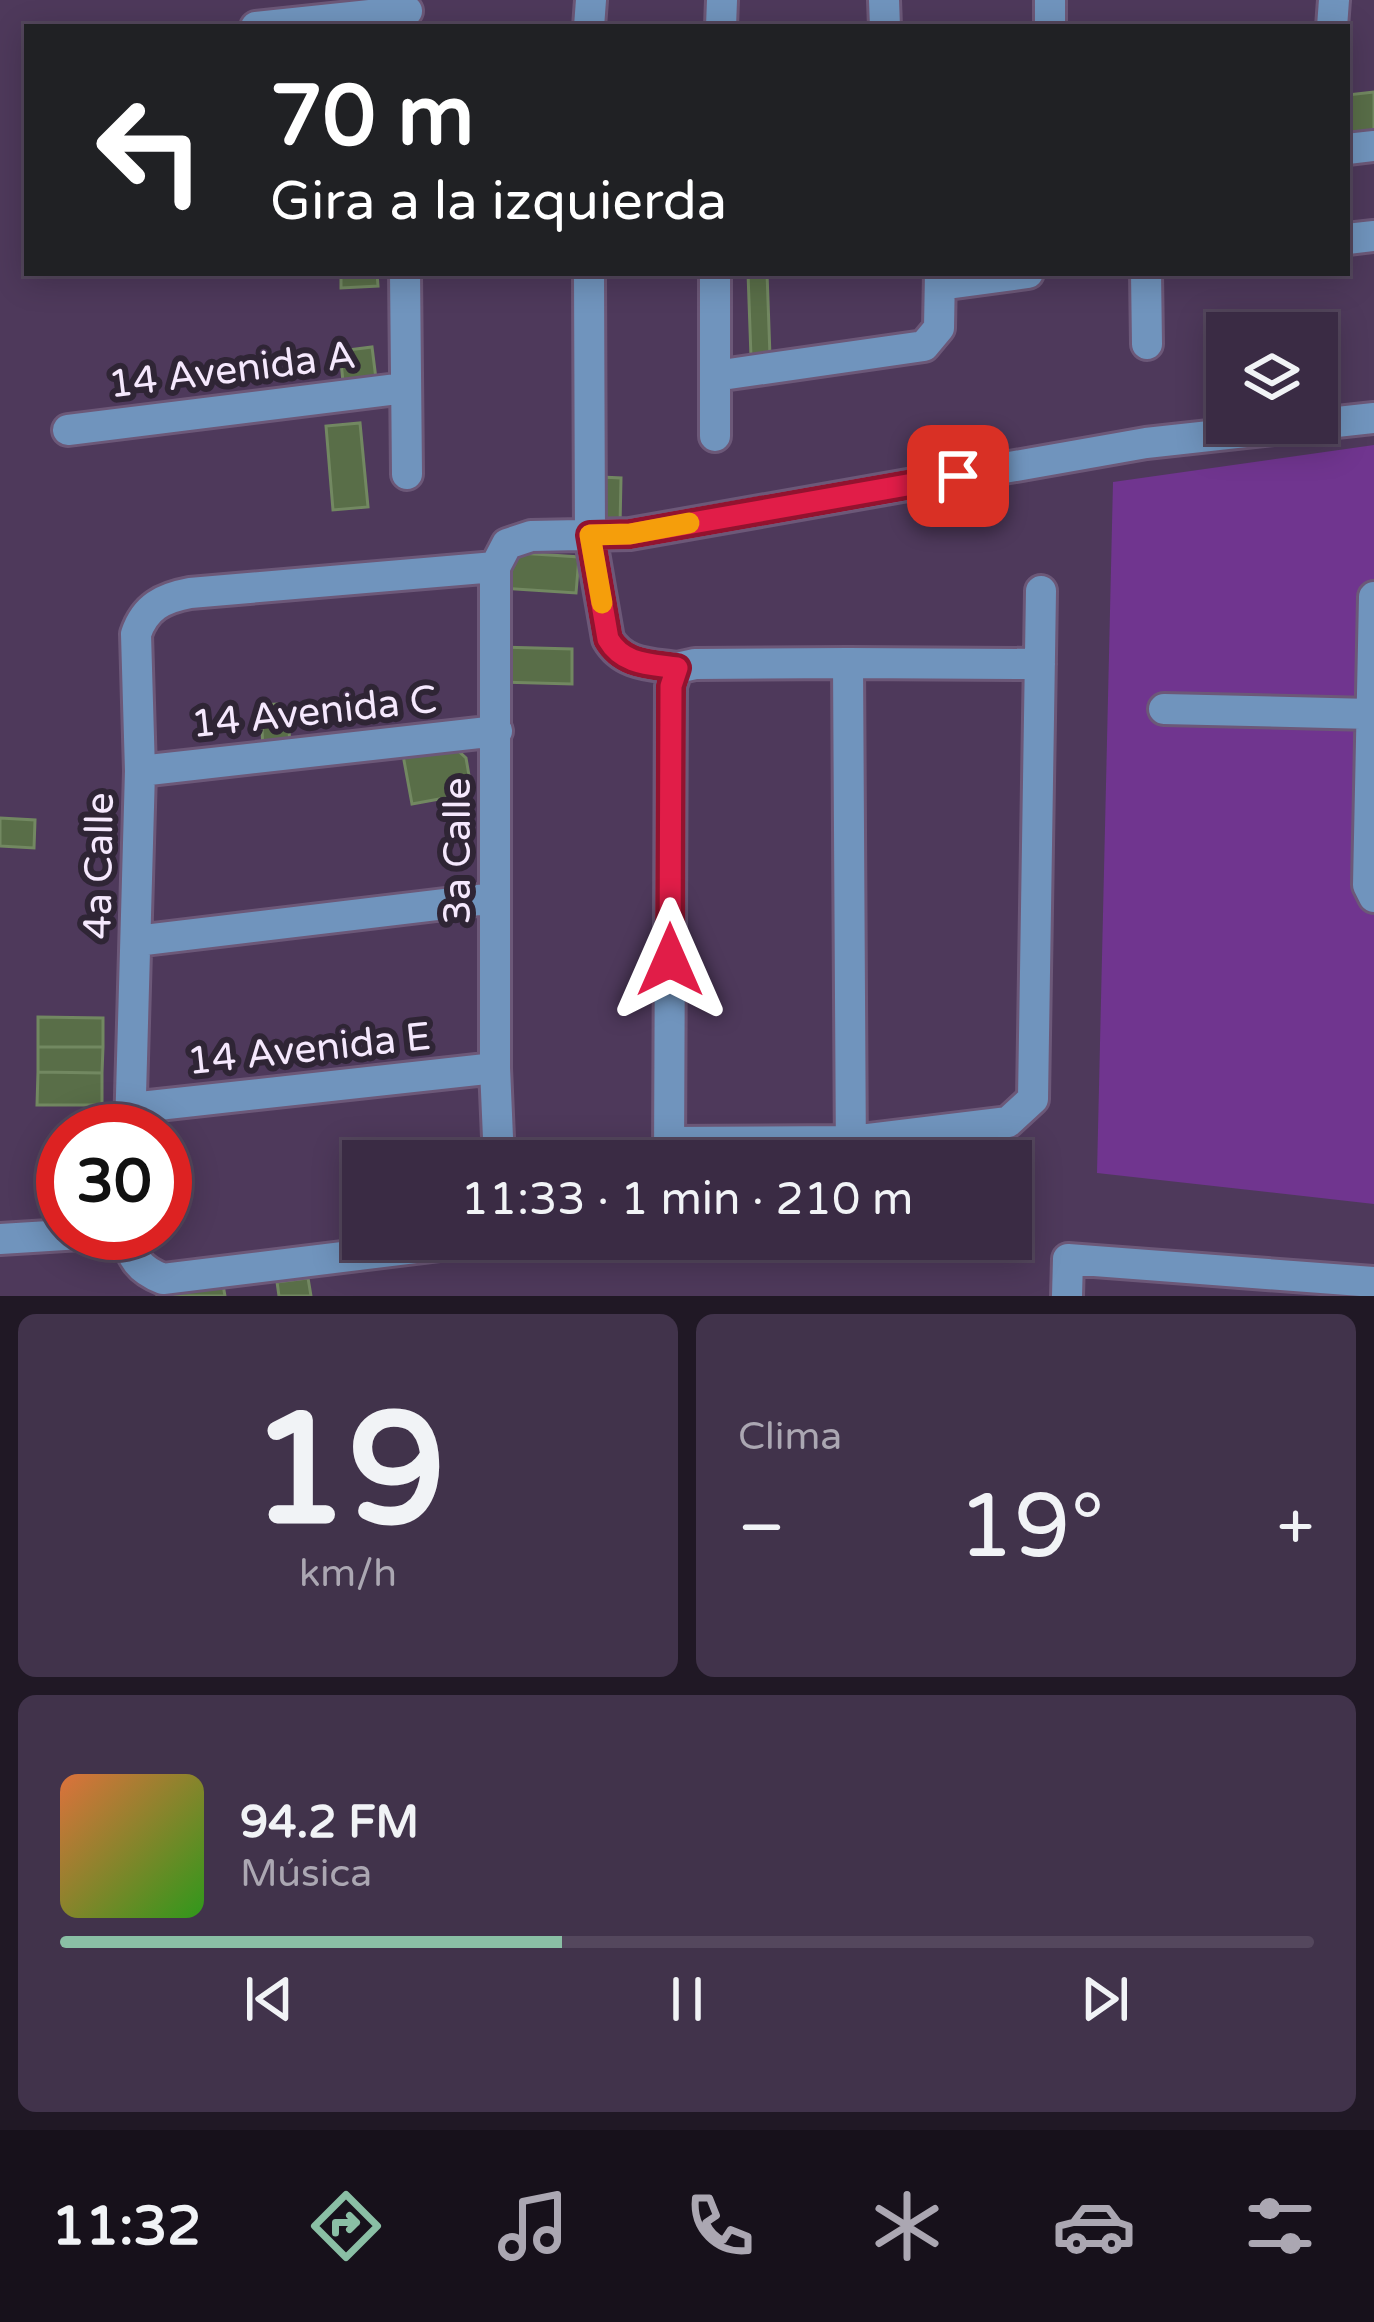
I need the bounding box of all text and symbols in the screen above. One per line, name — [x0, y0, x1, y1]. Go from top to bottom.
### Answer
text: 70 m — [270, 67, 474, 168]
icon: left — [72, 72, 228, 228]
text: Gira a la izquierda — [270, 169, 727, 234]
map controls — [1206, 312, 1338, 444]
button: layers — [1206, 312, 1338, 444]
street label: 14 Avenida A — [106, 332, 358, 408]
pin — [907, 425, 1009, 527]
icon: arrive — [925, 443, 991, 509]
street label: 14 Avenida C — [189, 676, 439, 748]
street label: 3a Calle — [434, 777, 481, 925]
street label: 4a Calle — [74, 792, 124, 940]
position arrow — [607, 897, 733, 1023]
street label: 14 Avenida E — [185, 1013, 433, 1085]
speed limit sign: 30 — [36, 1104, 192, 1260]
text: 11:33 · 1 min · 210 m — [461, 1173, 913, 1227]
text: 19 — [250, 1378, 446, 1566]
text: Clima — [738, 1413, 842, 1460]
text: 19° — [957, 1473, 1104, 1582]
text: − — [738, 1488, 785, 1568]
text: + — [1277, 1488, 1314, 1568]
text: km/h — [299, 1550, 397, 1597]
text: 94.2 FM — [240, 1796, 419, 1850]
text: Música — [240, 1850, 372, 1897]
icon: previous — [236, 1966, 302, 2032]
icon: pause — [654, 1966, 720, 2032]
icon: next — [1072, 1966, 1138, 2032]
icon: directions — [304, 2184, 388, 2268]
icon: music — [491, 2184, 575, 2268]
icon: phone — [678, 2184, 762, 2268]
icon: climate — [865, 2184, 949, 2268]
icon: car — [1052, 2184, 1136, 2268]
icon: filters — [1238, 2184, 1322, 2268]
text: 11:32 — [51, 2194, 201, 2259]

